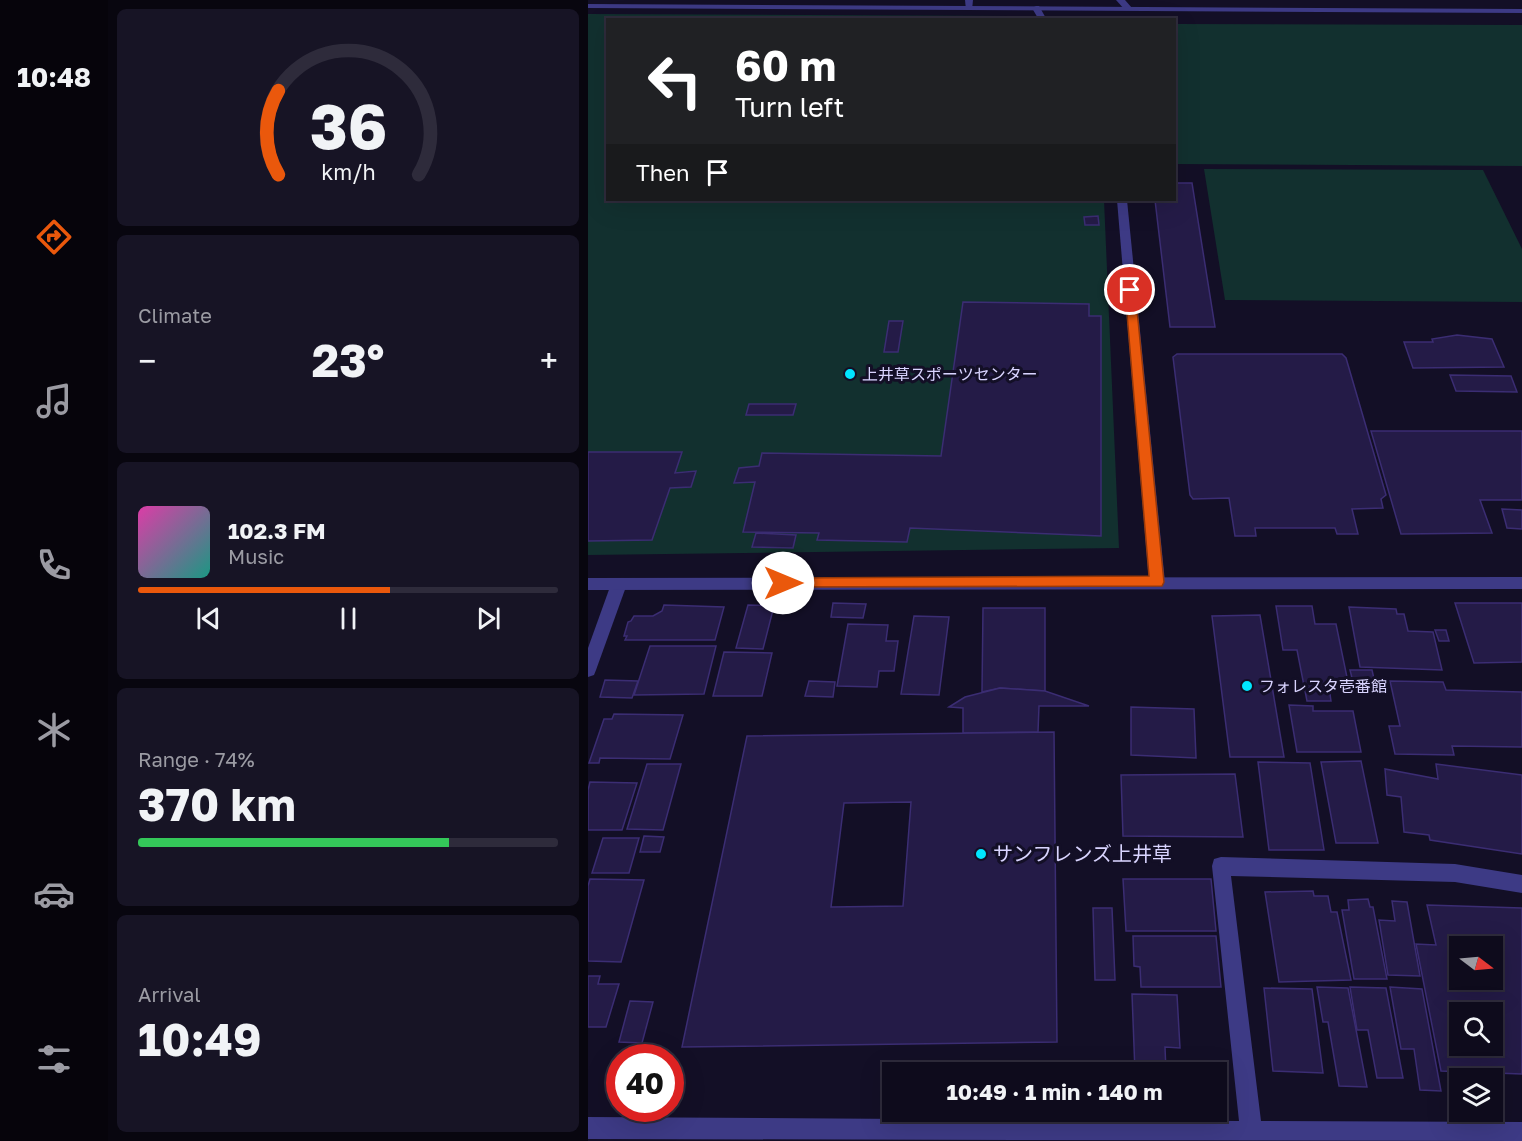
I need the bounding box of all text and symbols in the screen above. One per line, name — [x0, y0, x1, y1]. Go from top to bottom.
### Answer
text: 60 m — [735, 40, 836, 90]
icon: left — [636, 42, 714, 120]
text: 10:48 — [17, 61, 91, 93]
text: 36 — [309, 88, 387, 163]
text: Turn left — [735, 91, 844, 123]
icon: arrive — [701, 156, 734, 189]
text: km/h — [321, 159, 375, 185]
text: Then — [636, 159, 689, 186]
icon: directions — [33, 216, 75, 258]
pin — [1104, 264, 1155, 315]
icon: arrive — [1113, 273, 1146, 306]
text: Climate — [138, 303, 212, 327]
text: 23° — [312, 333, 384, 387]
text: − — [138, 341, 156, 380]
text: + — [540, 341, 558, 380]
place label: 上井草スポーツセンター — [862, 364, 1038, 384]
marker: 上井草スポーツセンター — [843, 367, 857, 381]
icon: music — [33, 380, 75, 422]
text: 102.3 FM — [228, 517, 326, 544]
icon: phone — [33, 544, 75, 586]
text: Music — [228, 544, 284, 568]
position arrow — [751, 551, 815, 615]
icon: previous — [192, 602, 225, 635]
icon: pause — [332, 602, 365, 635]
icon: next — [472, 602, 505, 635]
place label: フォレスタ壱番館 — [1259, 676, 1387, 696]
marker: フォレスタ壱番館 — [1240, 679, 1254, 693]
icon: climate — [33, 709, 75, 751]
text: Range · 74% — [138, 747, 255, 771]
text: 370 km — [138, 777, 296, 831]
place label: サンフレンズ上井草 — [993, 841, 1172, 865]
marker: サンフレンズ上井草 — [974, 847, 988, 861]
icon: car — [33, 873, 75, 915]
north arrow — [1449, 936, 1503, 990]
map controls — [1449, 936, 1503, 1122]
text: Arrival — [138, 982, 201, 1006]
button: search — [1449, 1002, 1503, 1056]
text: 10:49 — [138, 1012, 262, 1066]
icon: filters — [33, 1038, 75, 1080]
speed limit sign: 40 — [606, 1044, 684, 1122]
button: layers — [1449, 1068, 1503, 1122]
text: 10:49 · 1 min · 140 m — [946, 1078, 1163, 1105]

